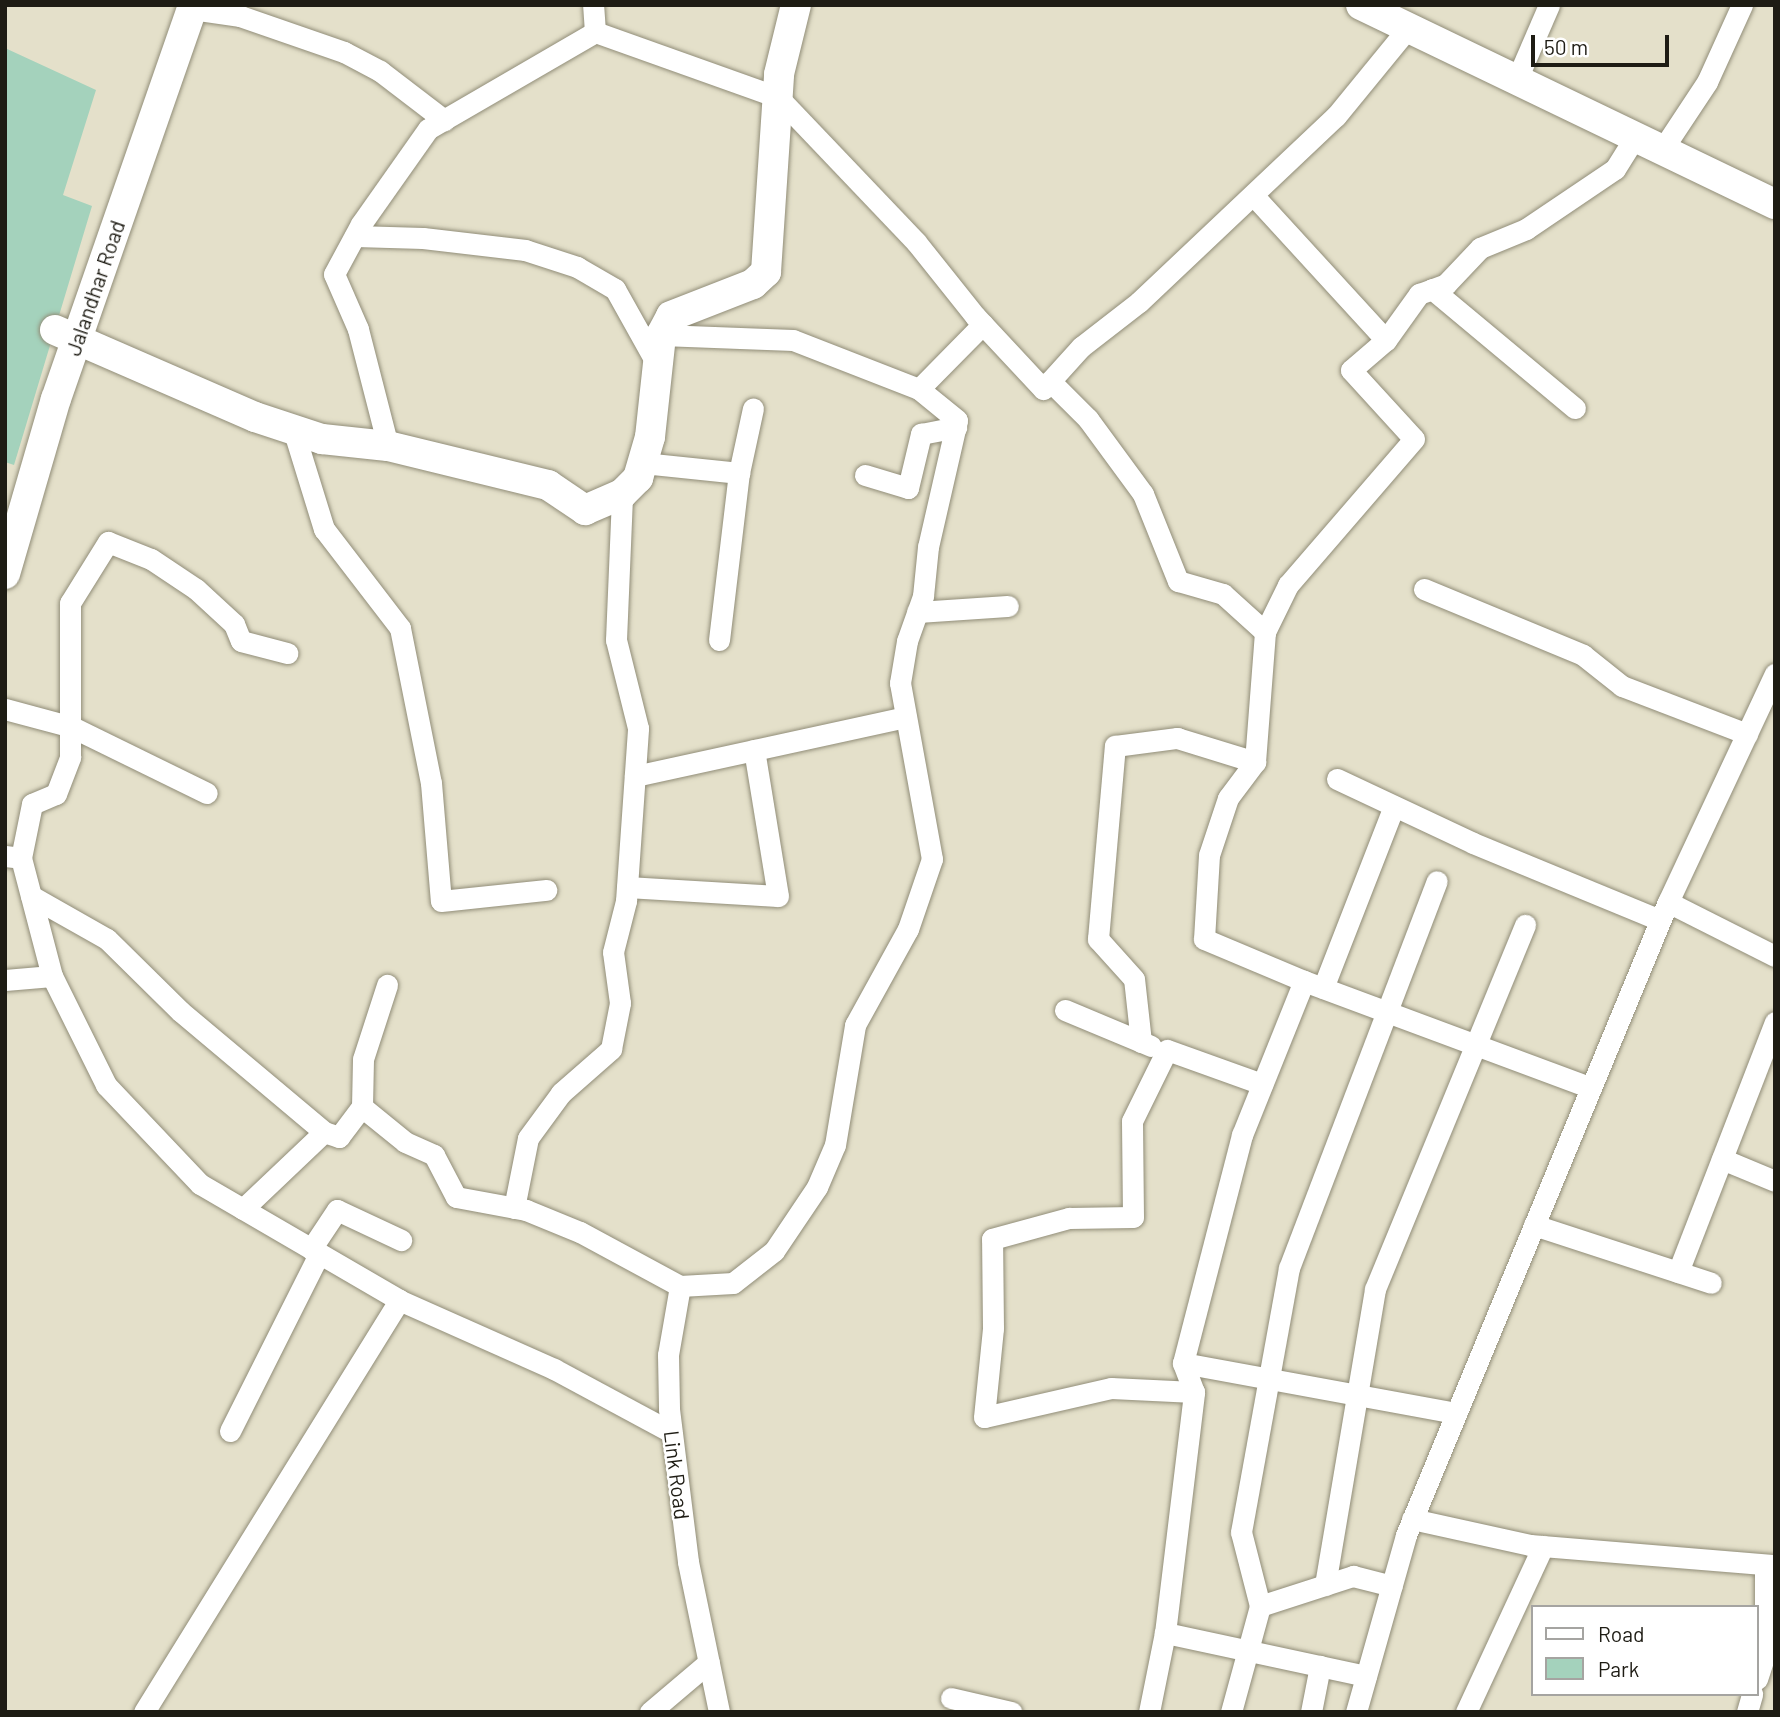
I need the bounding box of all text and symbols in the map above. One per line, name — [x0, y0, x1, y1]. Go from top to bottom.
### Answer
scale bar — [1535, 21, 1673, 65]
text: 50 m — [1544, 34, 1588, 59]
street label: Jalandhar Road — [60, 217, 130, 359]
street label: Link Road — [659, 1429, 695, 1521]
legend — [1532, 1605, 1759, 1696]
text: Road — [1598, 1621, 1644, 1646]
text: Park — [1598, 1656, 1639, 1681]

